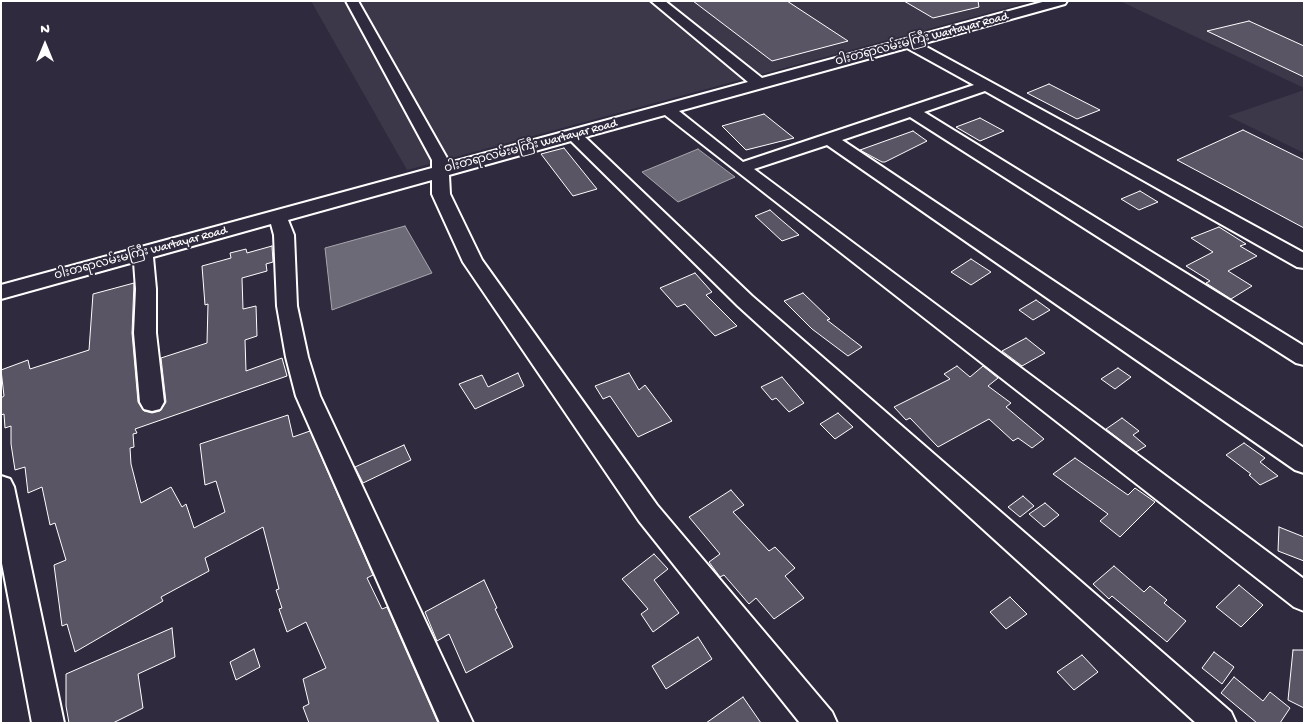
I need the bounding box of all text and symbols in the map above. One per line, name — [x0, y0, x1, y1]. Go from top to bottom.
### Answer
street label: ဝါးတရာလမ်းမကြီး Wartayar Road — [834, 10, 1010, 70]
north arrow — [20, 20, 70, 70]
text: N — [40, 21, 50, 38]
street label: ဝါးတရာလမ်းမကြီး Wartayar Road — [443, 117, 619, 177]
street label: ဝါးတရာလမ်းမကြီး Wartayar Road — [53, 224, 229, 284]

